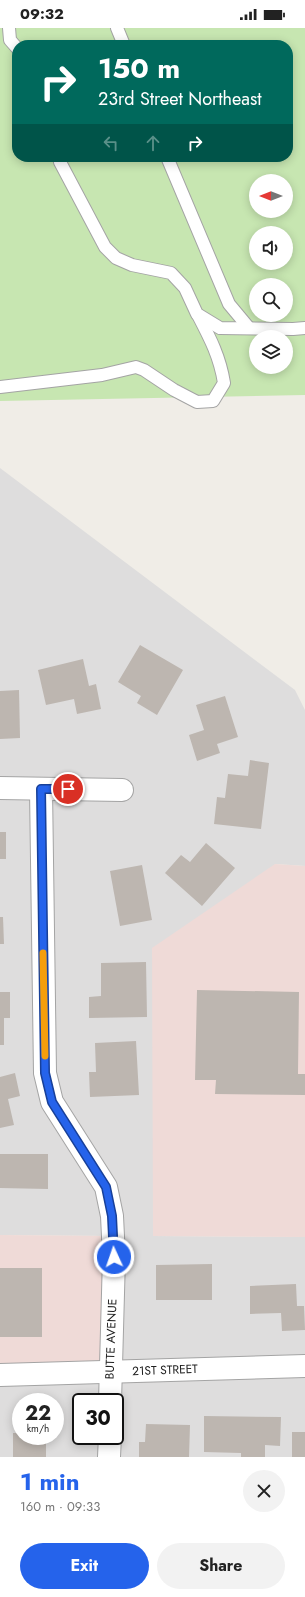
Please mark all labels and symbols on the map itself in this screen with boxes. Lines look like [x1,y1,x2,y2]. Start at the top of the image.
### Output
north arrow [249,174,293,218]
pin [51,772,85,806]
position arrow [93,1236,135,1278]
street label: BUTTE AVENUE [101,1298,121,1380]
street label: 21ST STREET [132,1360,199,1380]
speed limit sign: 30 [72,1393,124,1445]

